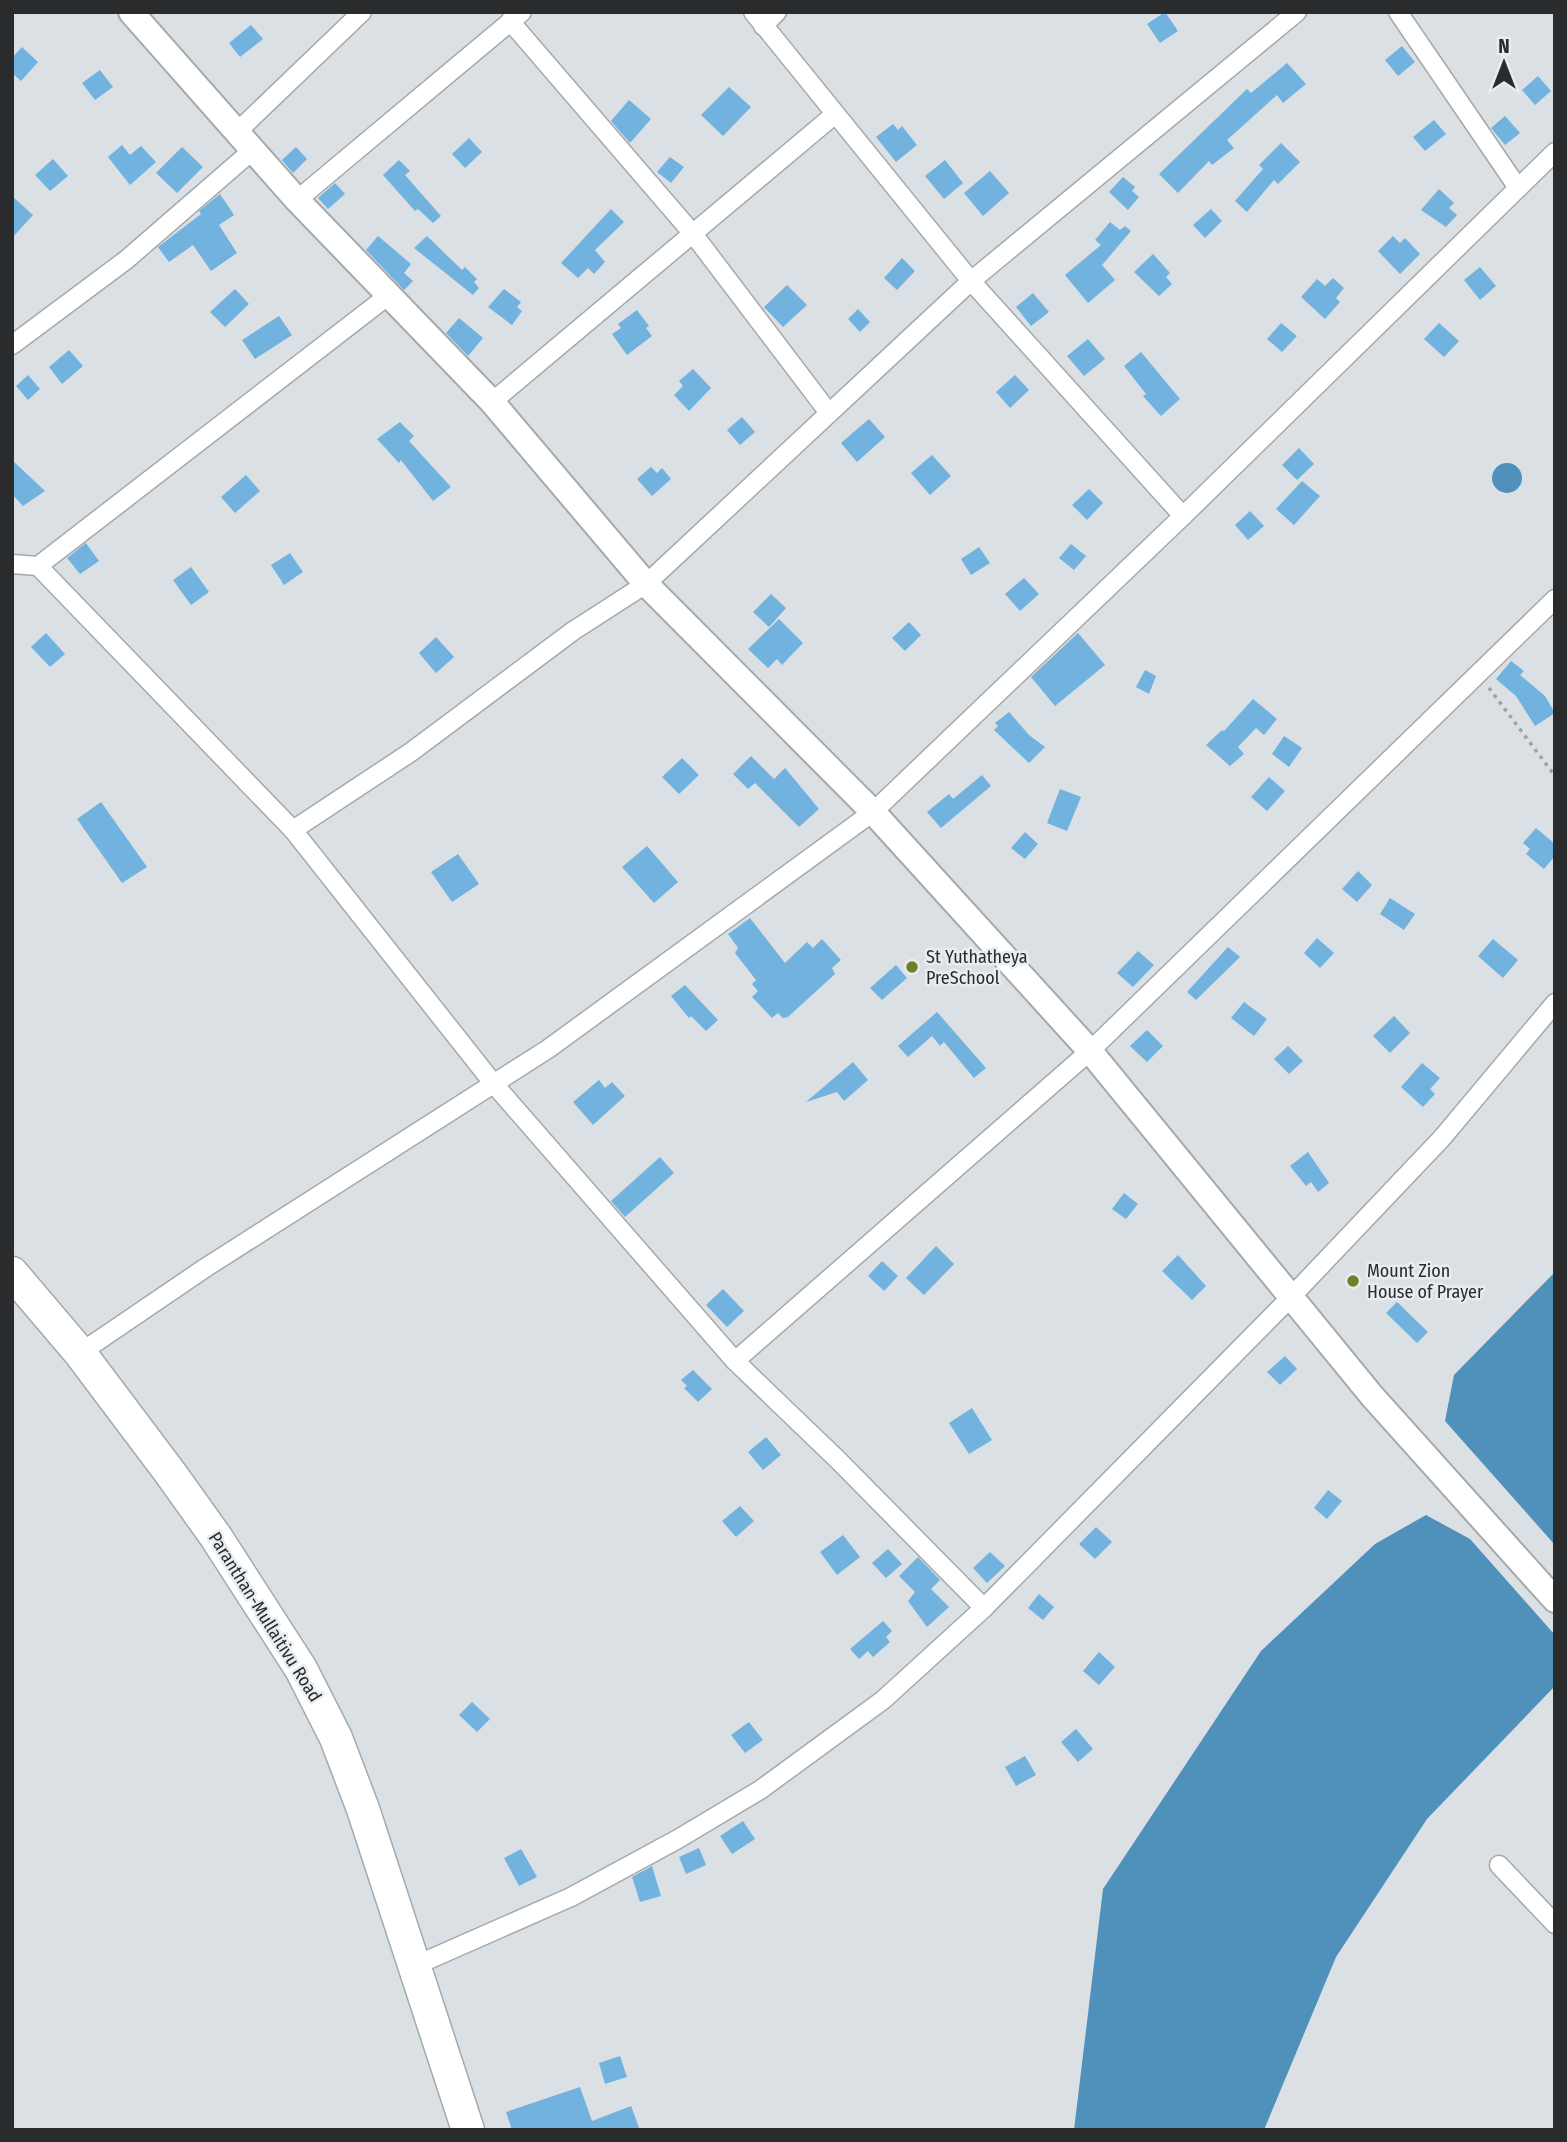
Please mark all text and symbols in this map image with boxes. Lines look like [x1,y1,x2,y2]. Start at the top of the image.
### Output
north arrow [1469,28,1539,98]
text: N [1498,35,1510,58]
place label: St Yuthatheya PreSchool [926,946,1028,989]
marker: St Yuthatheya PreSchool [904,959,920,975]
place label: Mount Zion House of Prayer [1367,1260,1484,1303]
marker: Mount Zion House of Prayer [1345,1273,1361,1289]
street label: Paranthan-Mullaitivu Road [204,1528,326,1706]

